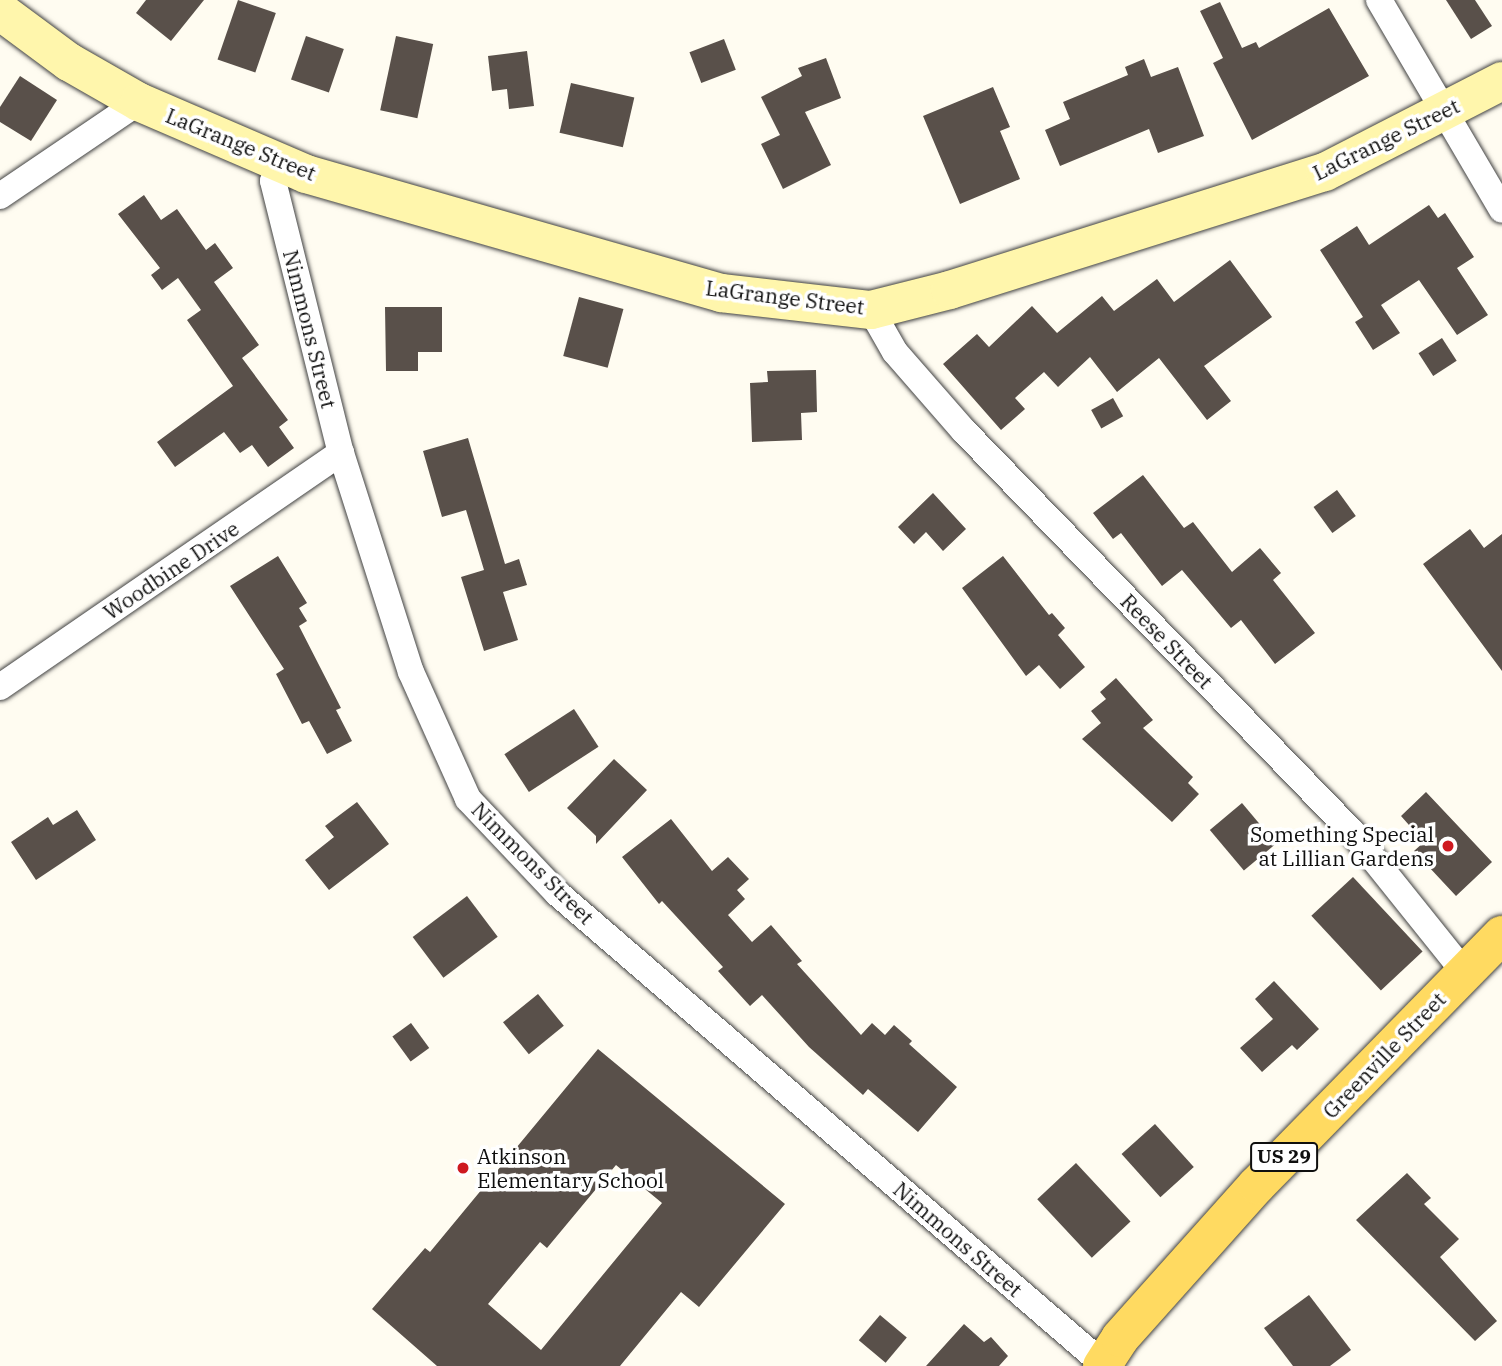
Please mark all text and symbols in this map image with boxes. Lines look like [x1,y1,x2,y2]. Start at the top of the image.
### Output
street label: LaGrange Street [1309,93,1463,185]
street label: LaGrange Street [162,102,320,186]
street label: Nimmons Street [278,247,342,411]
street label: LaGrange Street [704,275,866,319]
street label: Woodbine Drive [98,515,244,625]
street label: Reese Street [1116,588,1218,694]
street label: Nimmons Street [467,797,599,929]
place label: Something Special at Lillian Gardens [1250,821,1434,871]
marker: Something Special at Lillian Gardens [1440,838,1456,854]
street label: Greenville Street [1317,987,1451,1123]
road number: US 29 [1249,1142,1319,1172]
place label: Atkinson Elementary School [477,1143,664,1193]
marker: Atkinson Elementary School [455,1160,471,1176]
street label: Nimmons Street [888,1176,1028,1302]

